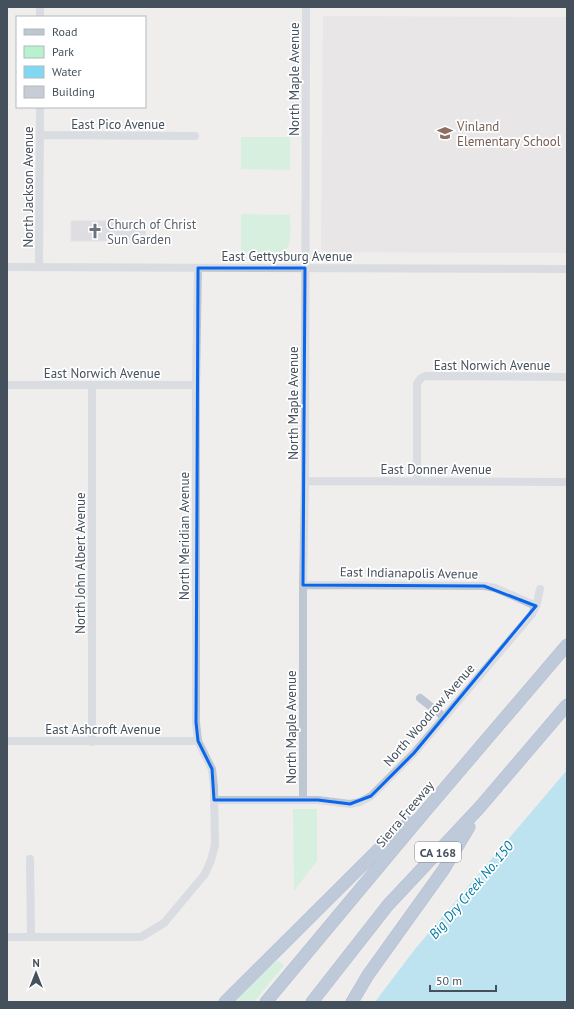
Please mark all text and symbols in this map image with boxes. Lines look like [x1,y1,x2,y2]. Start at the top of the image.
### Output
legend [16,16,146,108]
street label: North Maple Avenue [286,22,303,136]
text: Road [52,24,77,39]
text: Park [52,44,74,59]
text: Water [52,64,82,79]
text: Building [52,84,95,99]
street label: East Pico Avenue [71,116,165,133]
place label: Vinland Elementary School [456,118,561,150]
school or university icon: Vinland Elementary School [436,124,454,142]
street label: North Jackson Avenue [20,126,37,248]
place label: Church of Christ Sun Garden [107,216,197,248]
church icon: Church of Christ Sun Garden [86,222,104,240]
street label: East Gettysburg Avenue [222,248,352,265]
street label: North Maple Avenue [285,346,302,460]
street label: East Norwich Avenue [434,357,550,374]
street label: East Norwich Avenue [44,365,160,382]
street label: East Donner Avenue [380,461,492,478]
street label: North Meridian Avenue [176,472,193,600]
street label: North John Albert Avenue [72,492,89,634]
street label: East Indianapolis Avenue [340,563,478,583]
street label: North Woodrow Avenue [380,660,478,770]
street label: North Maple Avenue [283,670,300,784]
street label: East Ashcroft Avenue [45,721,161,738]
street label: Sierra Freeway [372,777,438,851]
water label: Big Dry Creek No. 150 [425,837,518,943]
road number: CA 168 [415,842,461,862]
north arrow [16,953,56,993]
text: N [32,956,40,970]
scale bar [430,967,496,993]
text: 50 m [436,973,462,988]

